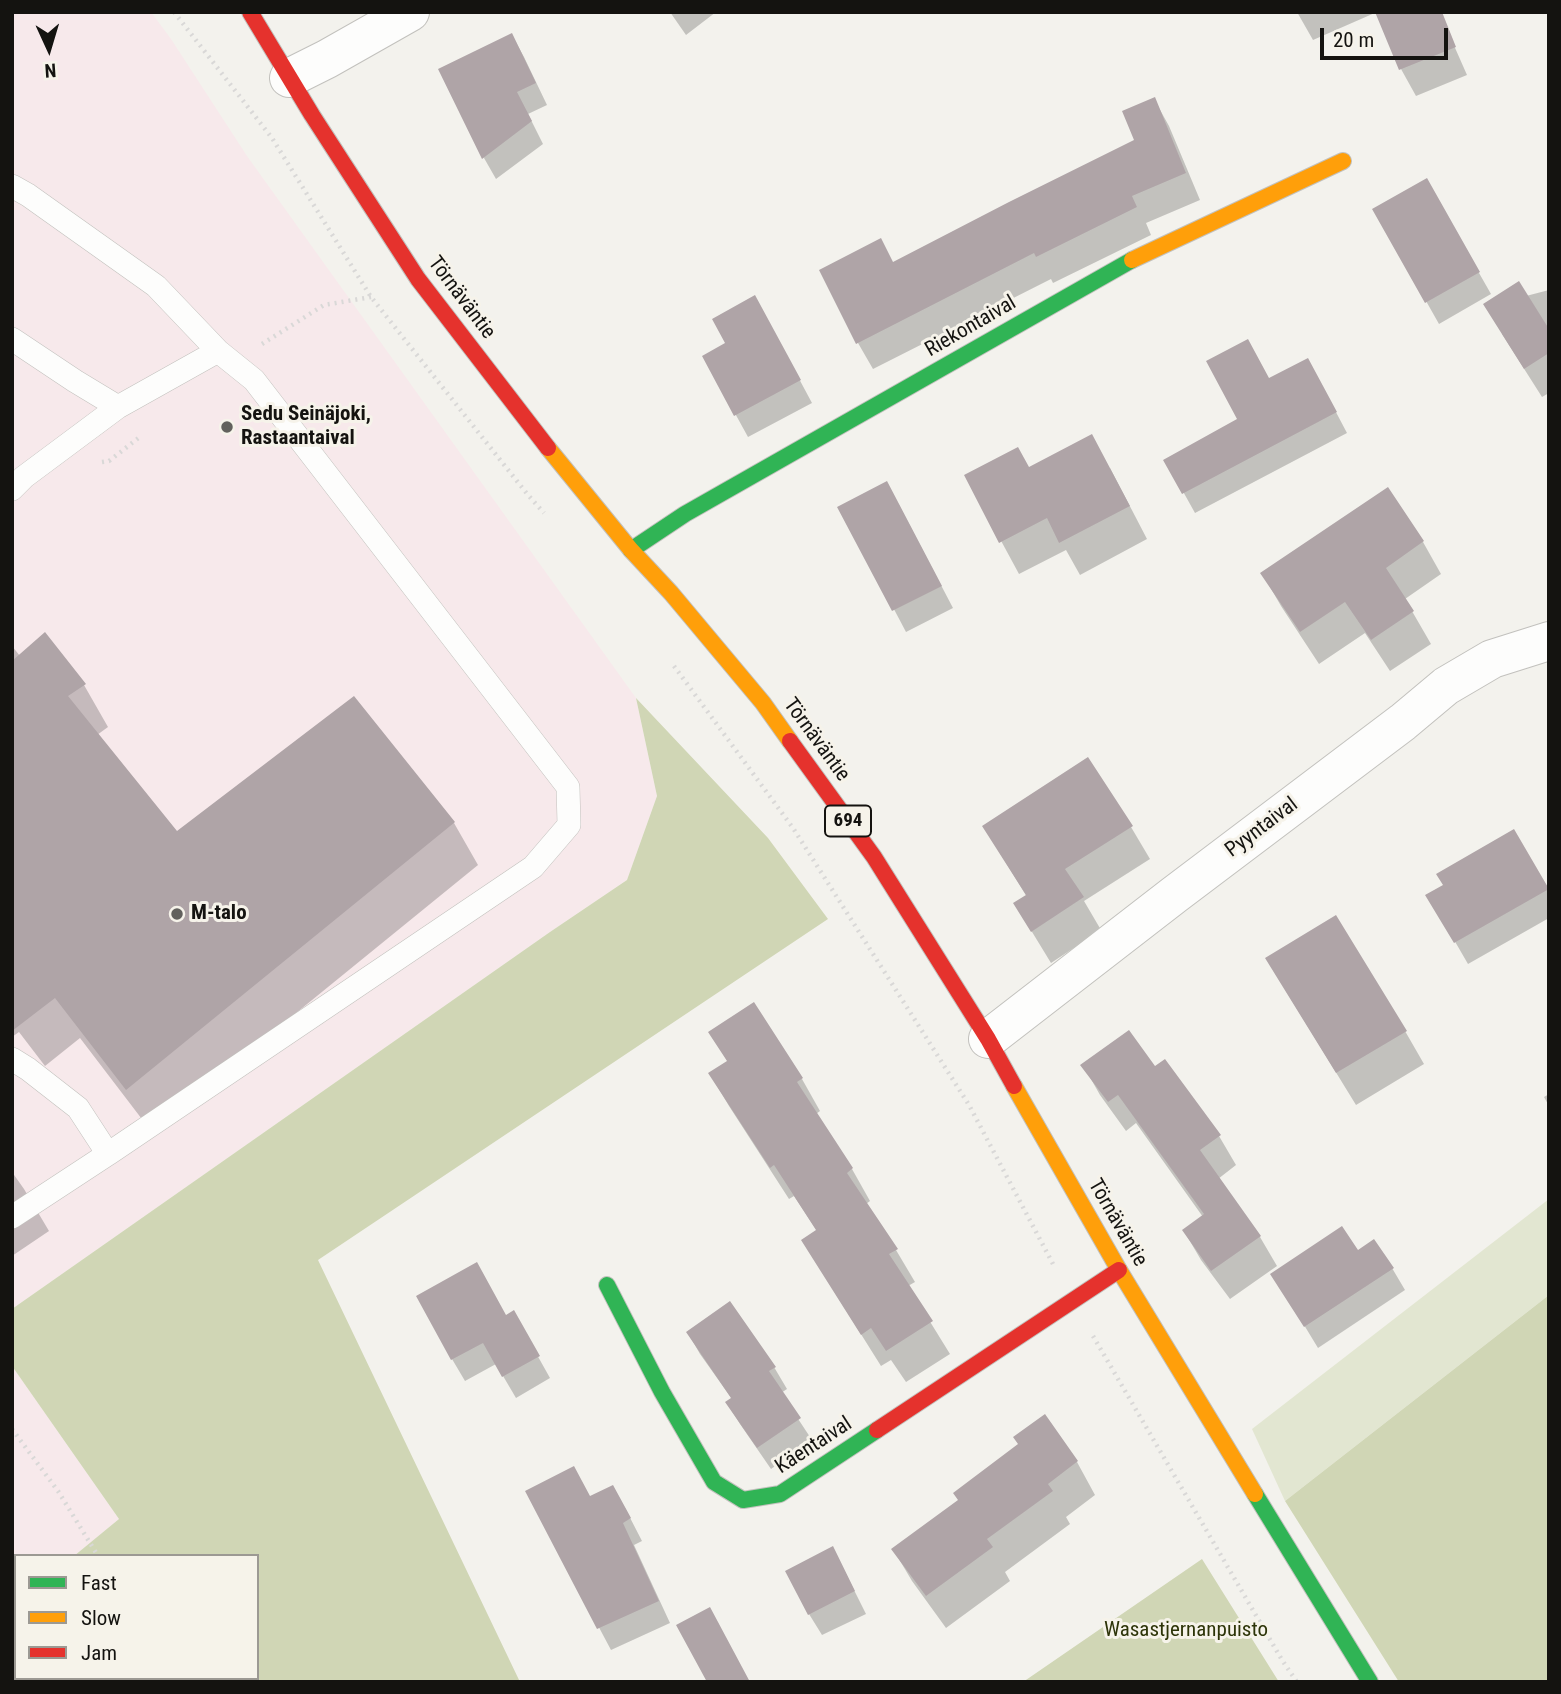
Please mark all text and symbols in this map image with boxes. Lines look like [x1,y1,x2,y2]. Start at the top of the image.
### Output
north arrow [14,14,84,84]
scale bar [1323,14,1451,58]
text: 20 m [1333,28,1374,52]
text: N [44,59,57,82]
street label: Törnäväntie [422,252,500,344]
street label: Riekontaival [921,291,1021,363]
place label: Sedu Seinäjoki, Rastaantaival [241,402,371,452]
marker: Sedu Seinäjoki, Rastaantaival [219,419,235,435]
street label: Törnäväntie [777,693,855,787]
street label: Pyyntaival [1221,793,1303,863]
road number: 694 [825,806,871,836]
place label: M-talo [191,901,247,927]
marker: M-talo [169,906,185,922]
street label: Törnäväntie [1082,1175,1152,1271]
street label: Käentaival [771,1412,857,1480]
legend [14,1554,259,1680]
text: Fast [81,1571,117,1595]
text: Slow [81,1606,121,1630]
park label: Wasastjernanpuisto [1104,1618,1268,1644]
text: Jam [81,1641,117,1665]

